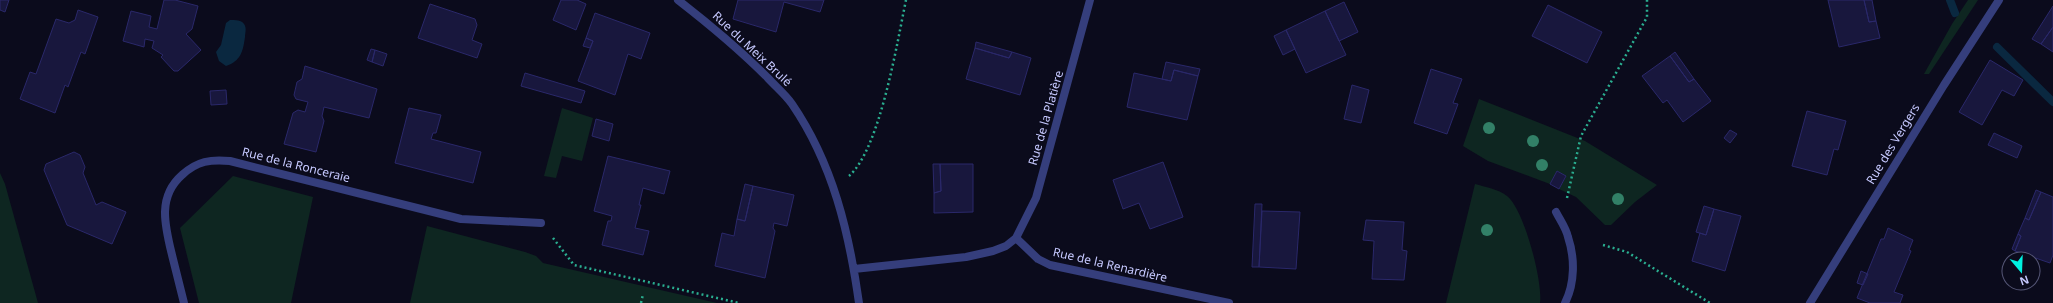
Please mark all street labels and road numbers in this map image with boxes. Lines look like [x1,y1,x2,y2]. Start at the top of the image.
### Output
street label: Rue du Meix Brulé [709,7,796,90]
street label: Rue de la Platière [1024,68,1067,167]
street label: Rue des Vergers [1862,100,1923,187]
street label: Rue de la Ronceraie [240,143,352,186]
street label: Rue de la Renardière [1051,243,1169,286]

